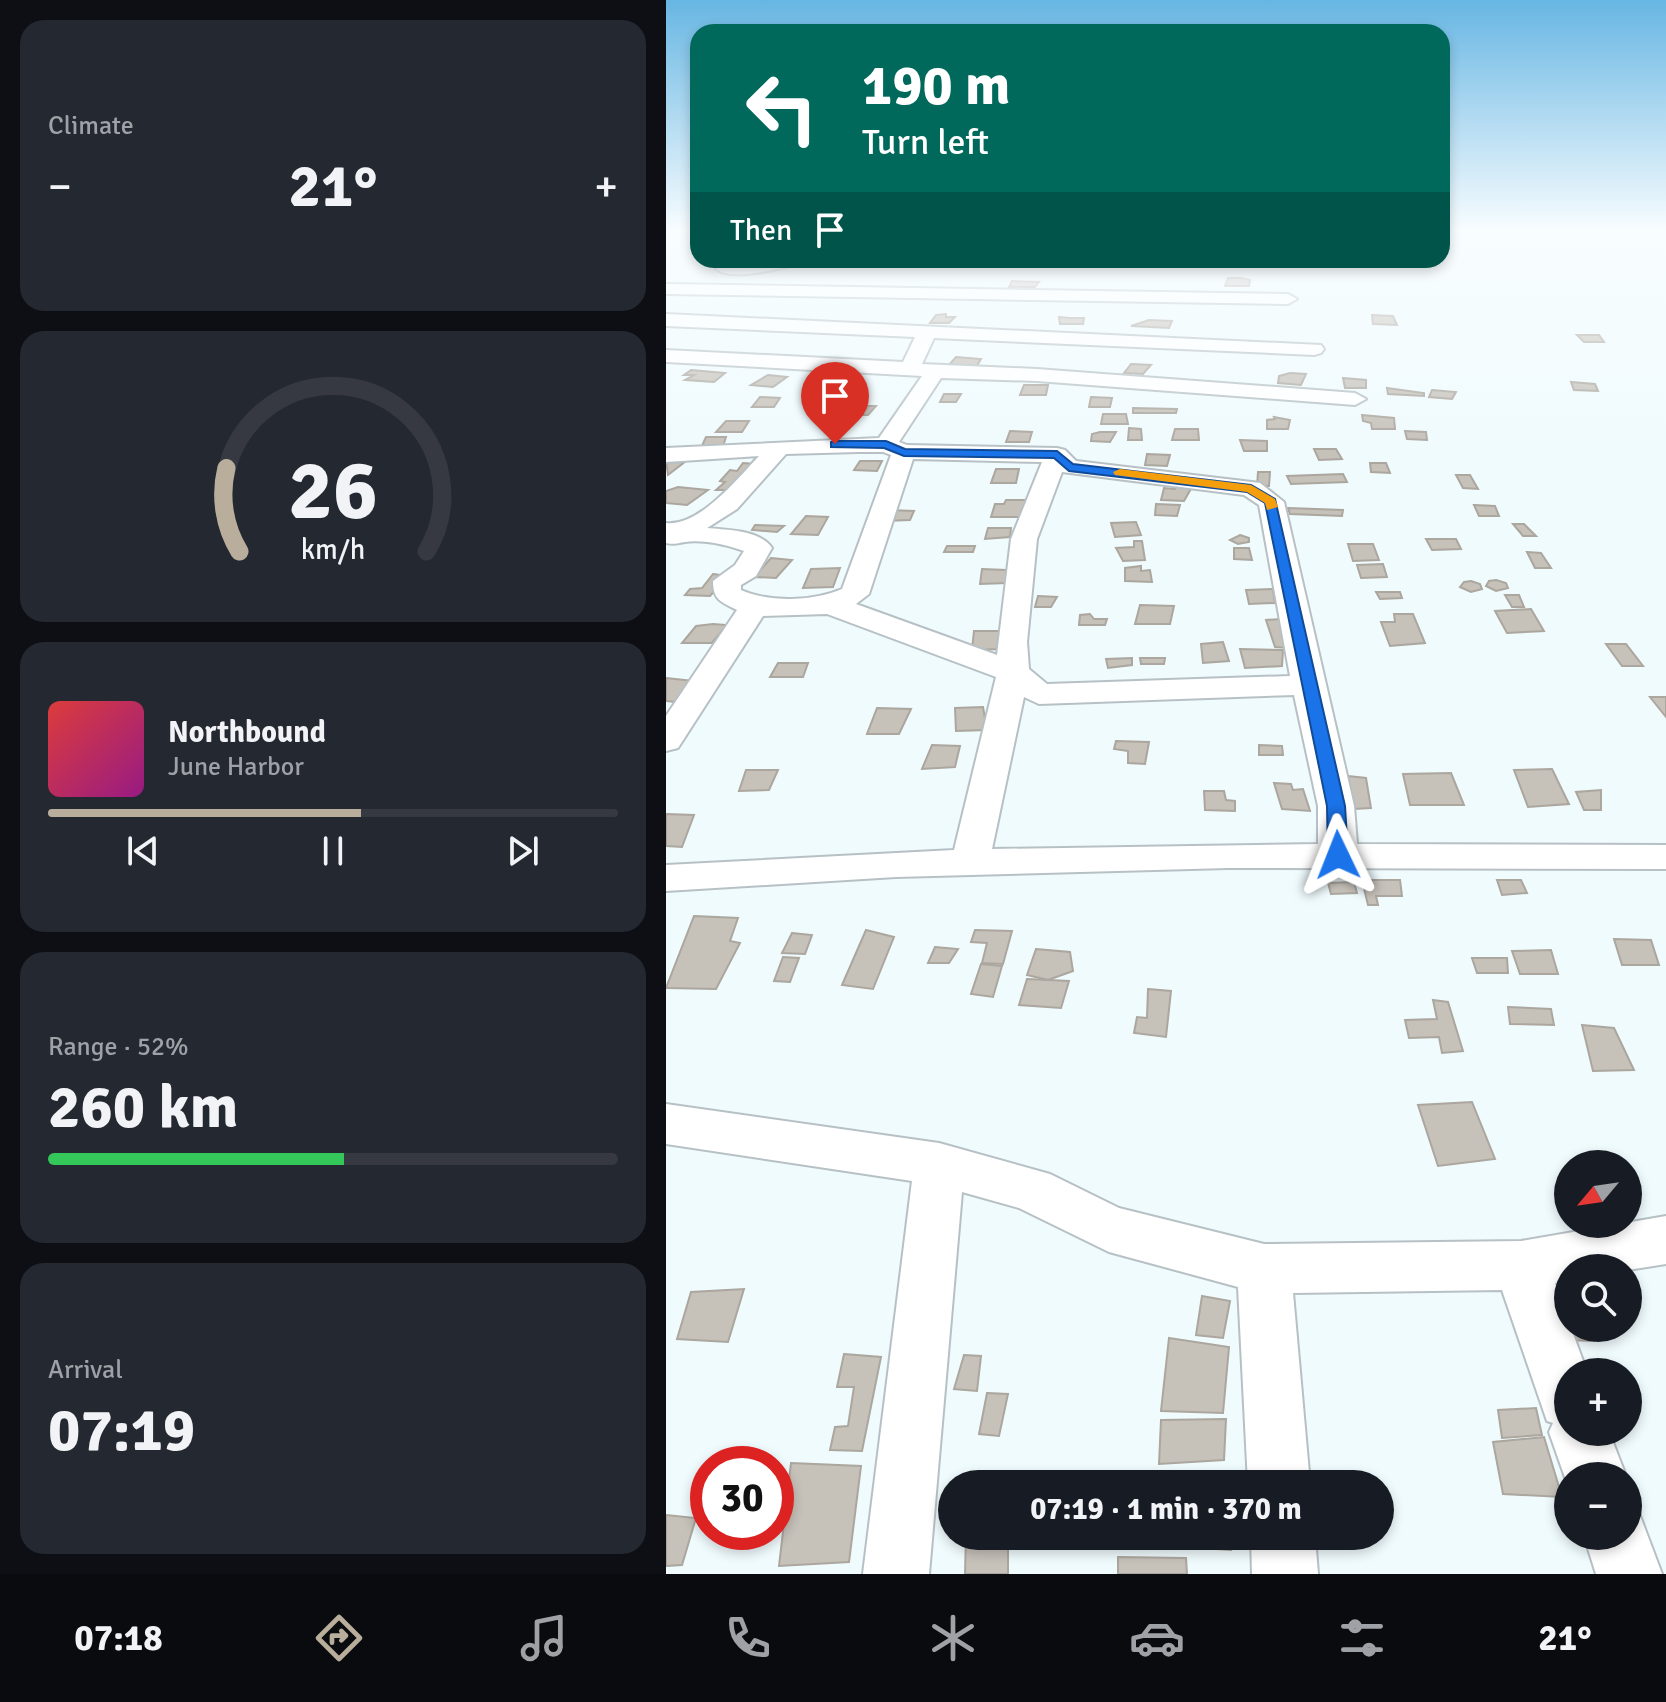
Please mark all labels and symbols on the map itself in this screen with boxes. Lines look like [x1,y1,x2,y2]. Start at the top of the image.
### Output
pin [801,362,869,444]
position arrow [1296,813,1380,897]
north arrow [1554,1150,1642,1238]
speed limit sign: 30 [690,1446,794,1550]

